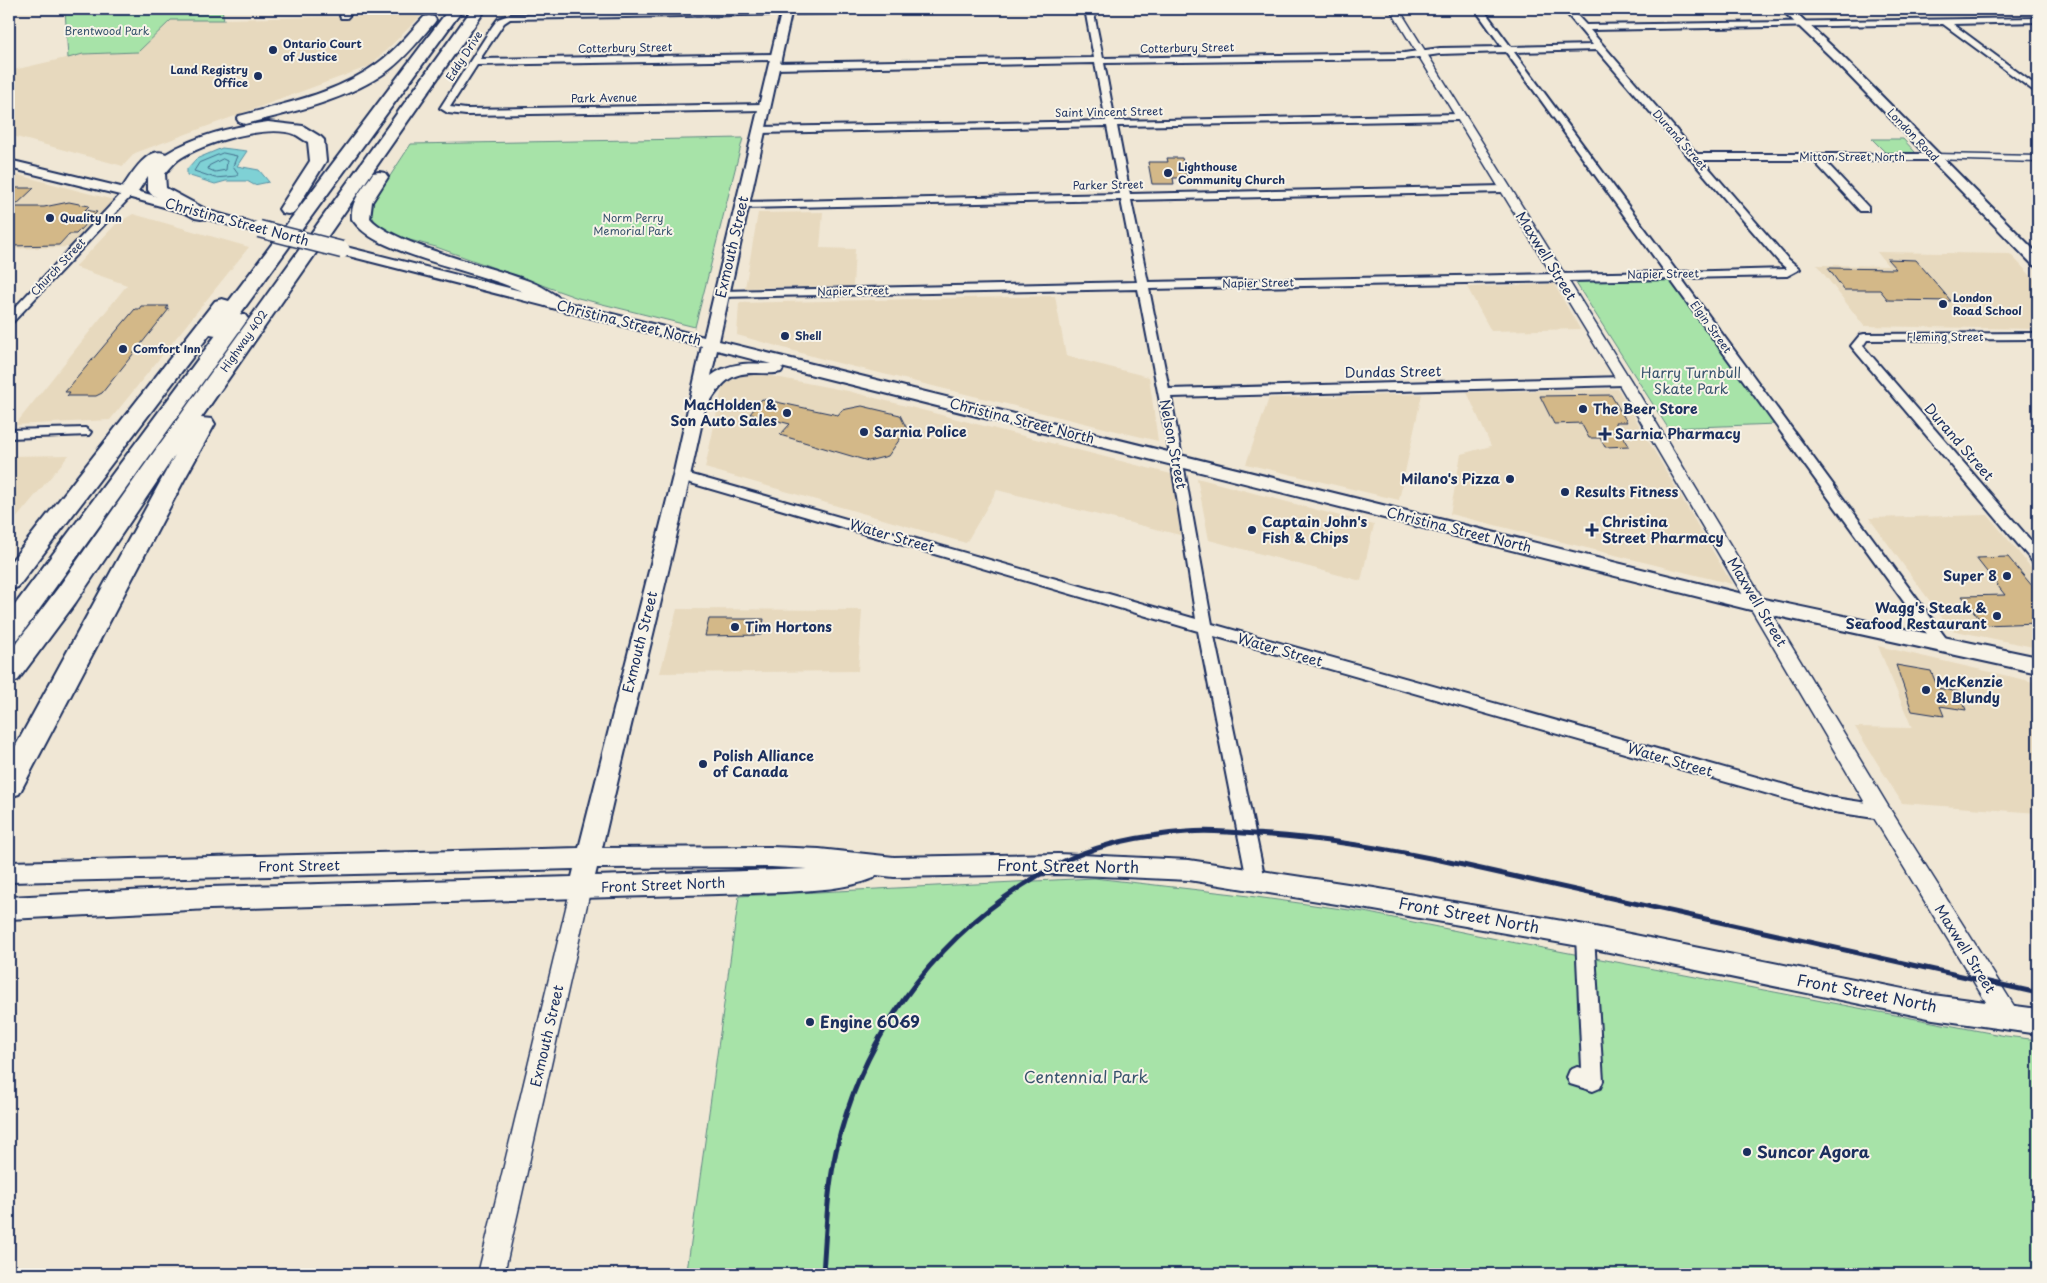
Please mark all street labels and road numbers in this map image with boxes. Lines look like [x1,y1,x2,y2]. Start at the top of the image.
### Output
street label: Eddy Drive [441,27,486,84]
street label: Cotterbury Street [578,38,673,57]
street label: Cotterbury Street [1140,38,1235,57]
street label: Park Avenue [571,88,637,107]
street label: Saint Vincent Street [1055,102,1164,121]
street label: London Road [1884,104,1943,165]
street label: Durand Street [1649,105,1712,174]
street label: Mitton Street North [1799,148,1905,165]
street label: Parker Street [1072,175,1144,194]
street label: Christina Street North [163,192,312,251]
street label: Exmouth Street [710,194,754,300]
street label: Maxwell Street [1511,207,1582,304]
street label: Church Street [26,233,89,300]
street label: Napier Street [1627,264,1700,283]
street label: Napier Street [1222,273,1295,292]
street label: Napier Street [817,281,890,300]
street label: Christina Street North [554,294,704,351]
street label: Elgin Street [1687,297,1737,357]
street label: Highway 402 [216,306,271,375]
street label: Fleming Street [1907,328,1984,345]
street label: Dundas Street [1344,360,1442,383]
street label: Christina Street North [947,392,1097,449]
street label: Nelson Street [1155,397,1193,491]
street label: Durand Street [1920,398,1999,485]
street label: Christina Street North [1384,501,1534,558]
street label: Water Street [847,513,937,558]
street label: Maxwell Street [1722,553,1793,651]
street label: Exmouth Street [617,589,662,695]
street label: Water Street [1235,627,1325,672]
street label: Water Street [1625,737,1715,782]
street label: Front Street North [997,852,1139,878]
street label: Front Street [258,854,340,877]
street label: Front Street North [600,872,726,897]
street label: Front Street North [1397,890,1541,938]
street label: Maxwell Street [1930,900,2001,997]
street label: Front Street North [1795,967,1939,1017]
street label: Exmouth Street [525,983,569,1089]

